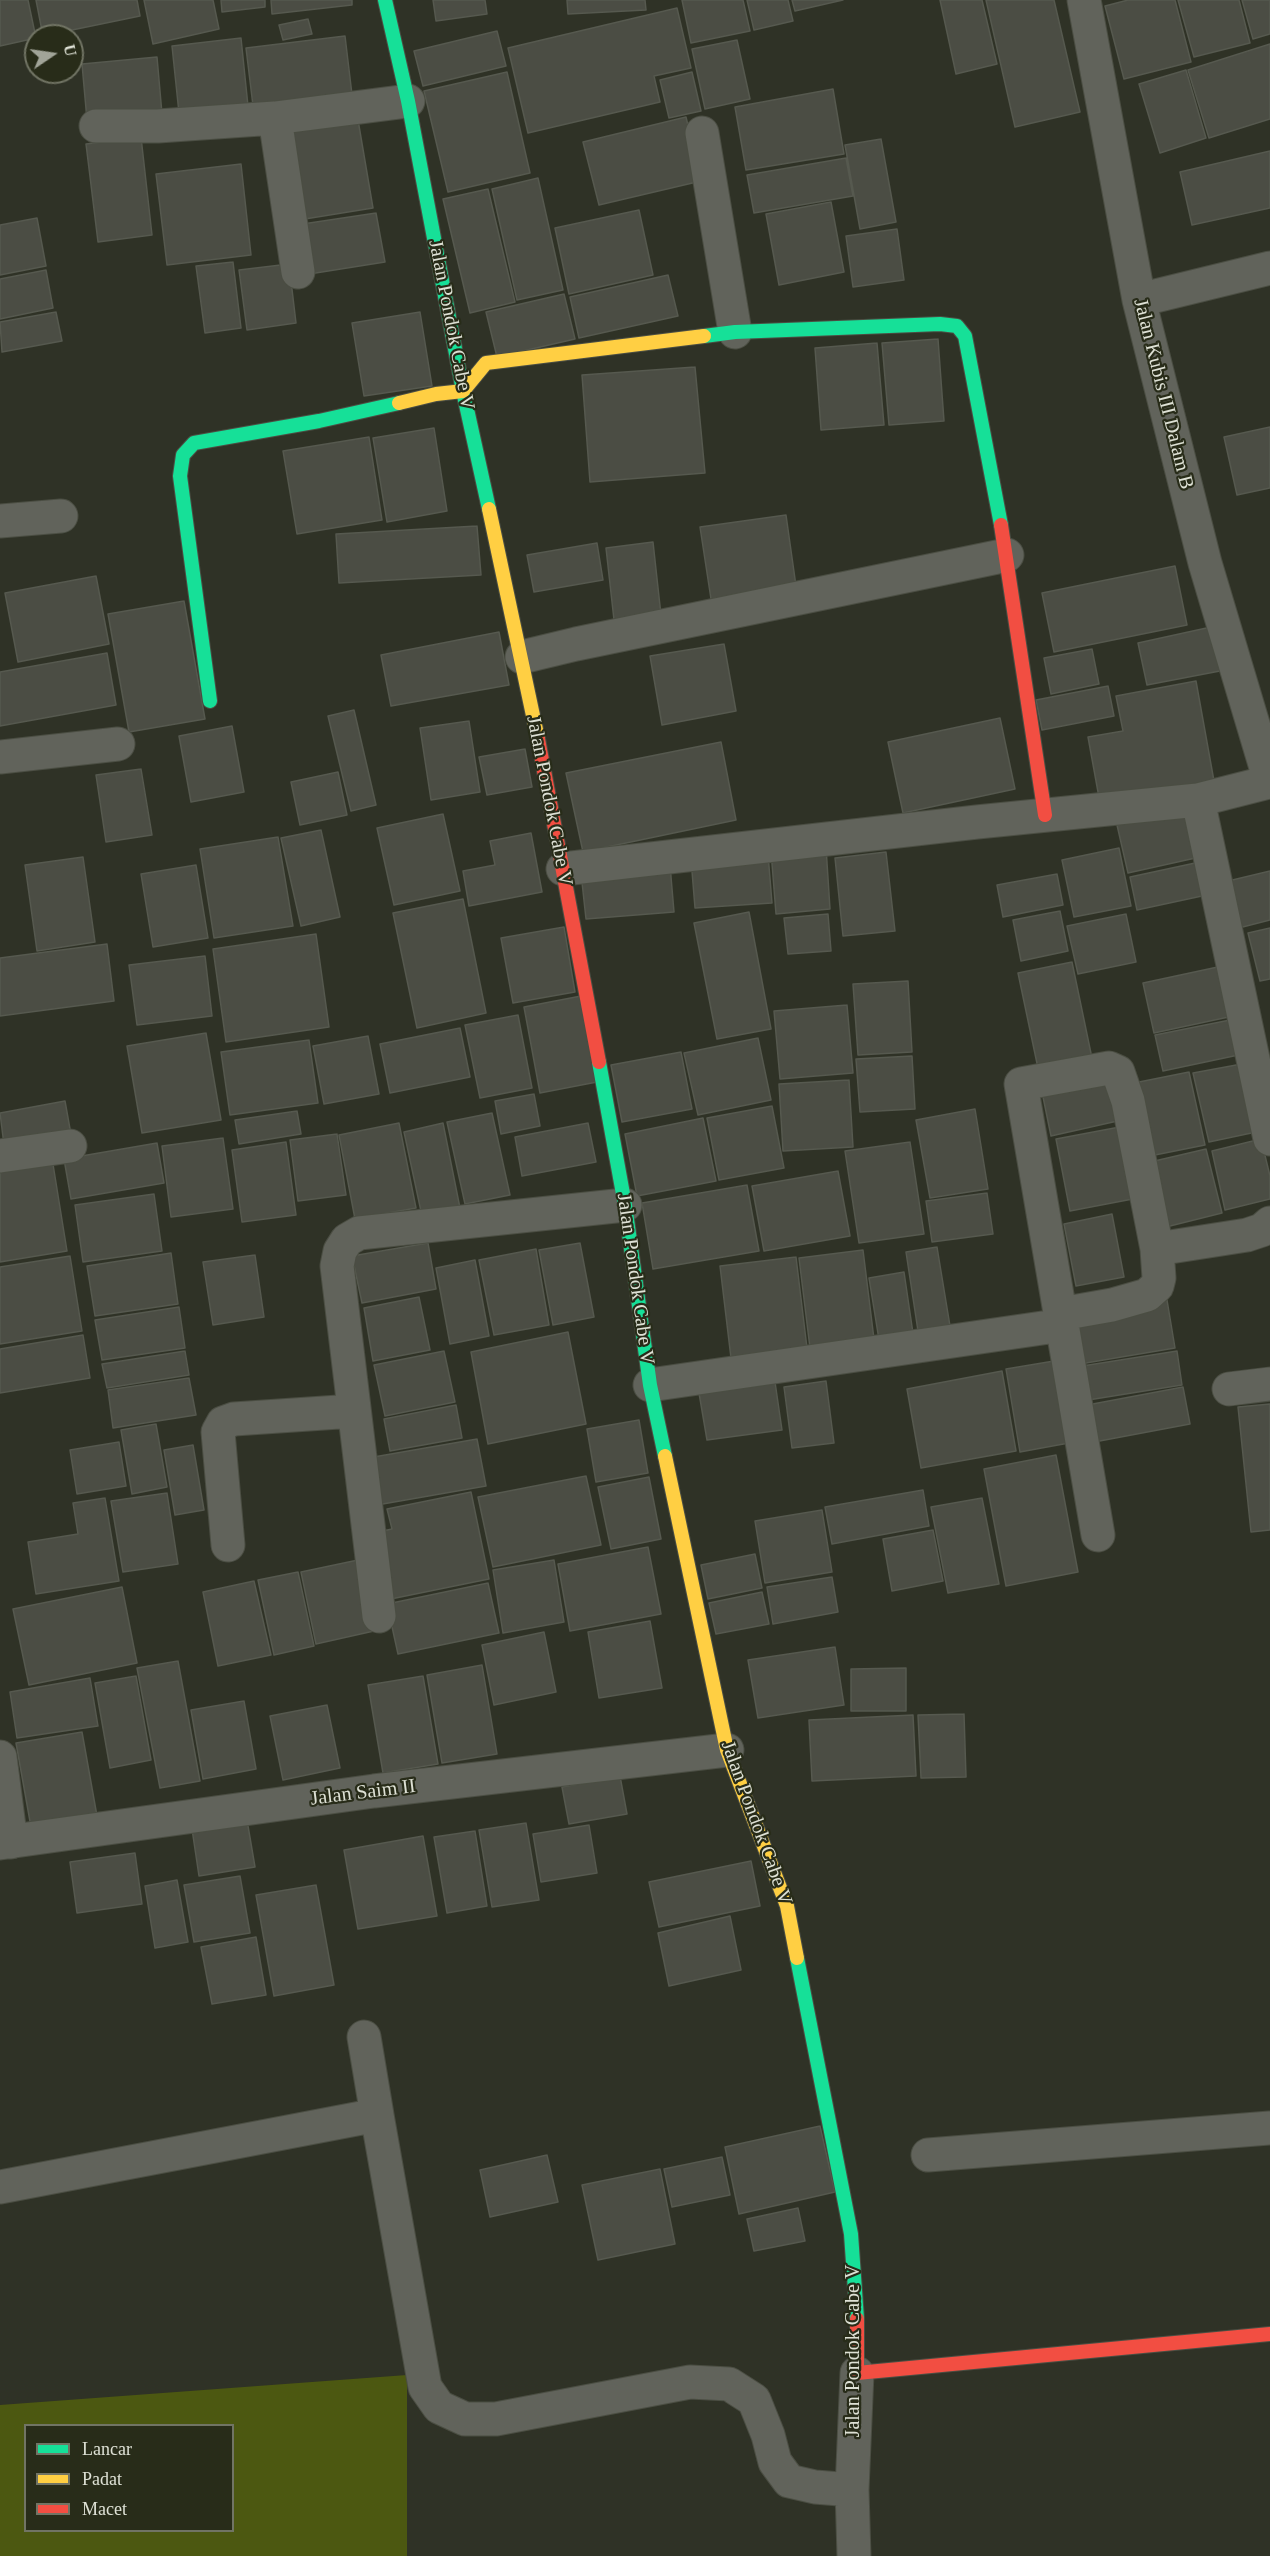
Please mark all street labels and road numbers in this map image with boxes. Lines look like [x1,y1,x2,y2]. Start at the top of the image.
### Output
street label: Jalan Pondok Cabe V [423,238,479,412]
street label: Jalan Kubis III Dalam B [1128,296,1198,492]
street label: Jalan Pondok Cabe V [521,714,577,888]
street label: Jalan Pondok Cabe V [611,1192,659,1366]
street label: Jalan Pondok Cabe V [715,1738,797,1908]
street label: Jalan Saim II [309,1775,417,1811]
street label: Jalan Pondok Cabe V [842,2265,866,2437]

